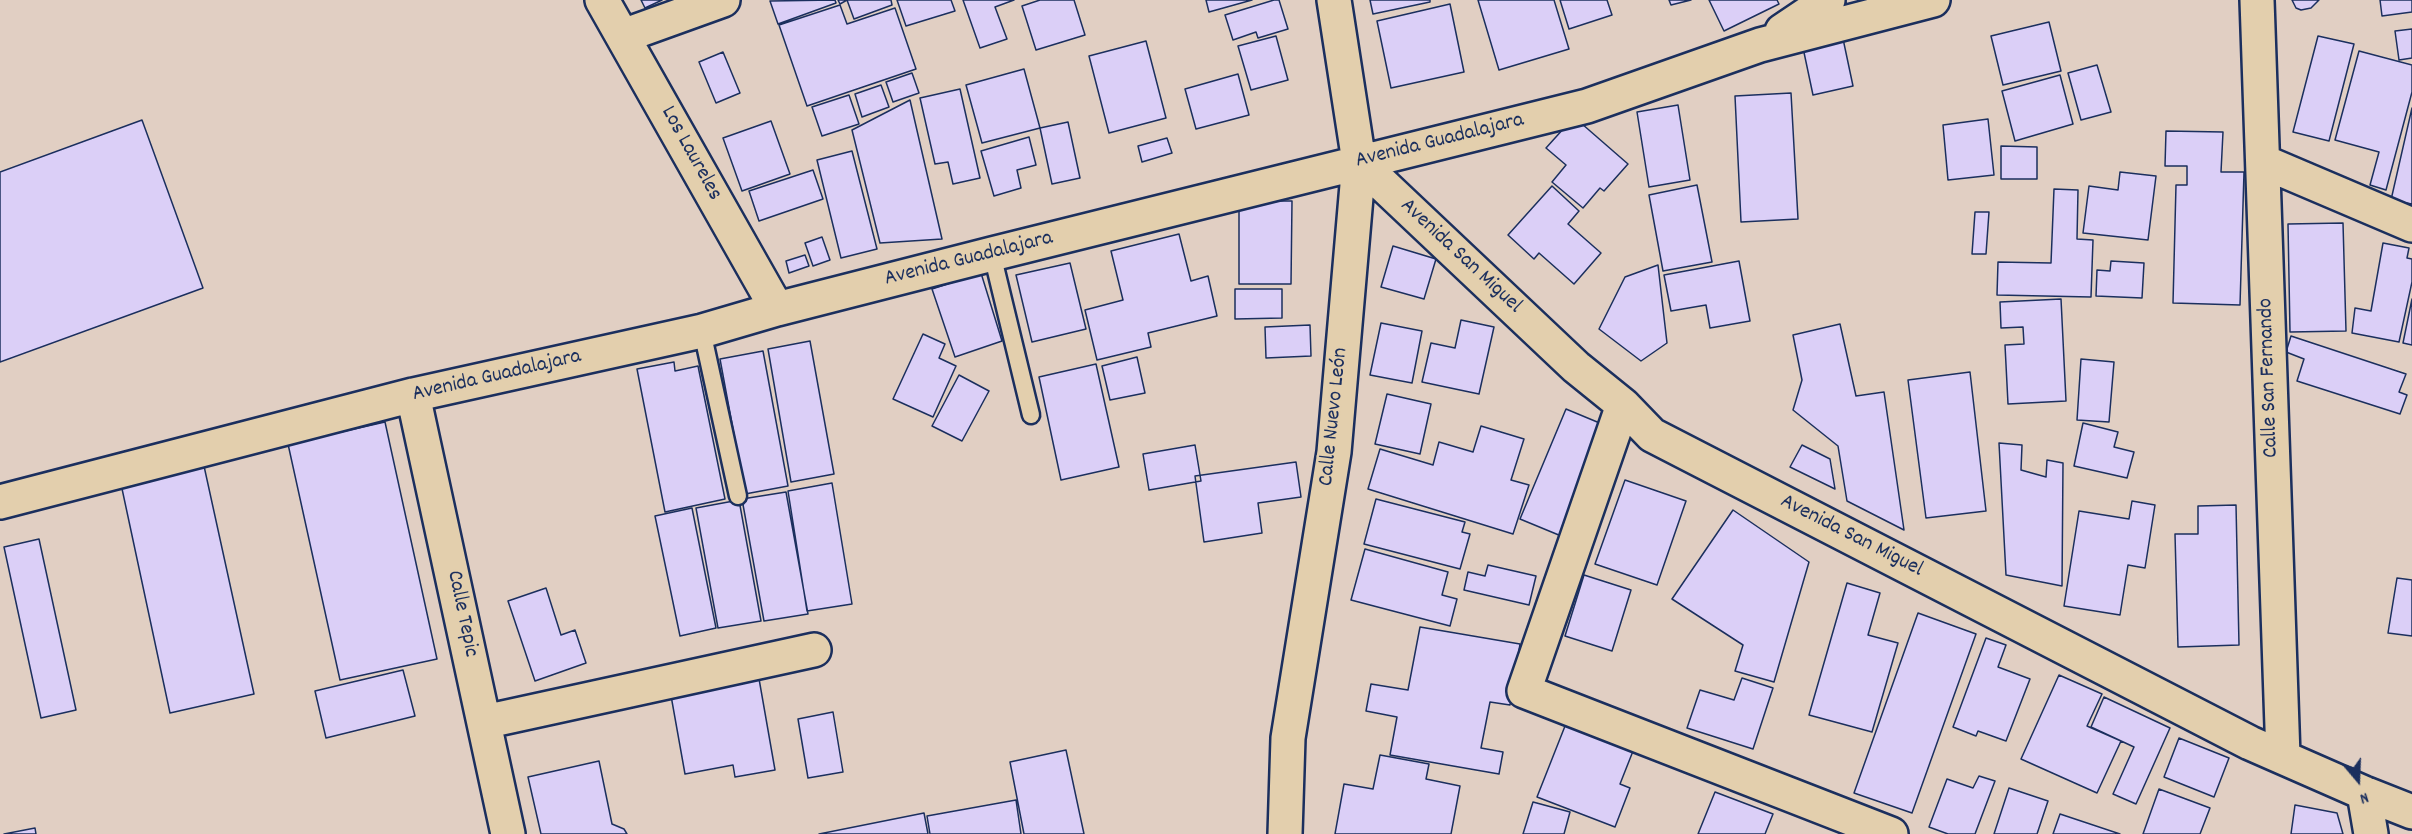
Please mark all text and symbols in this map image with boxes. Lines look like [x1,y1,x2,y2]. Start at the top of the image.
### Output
street label: Los Laureles [653,102,727,206]
street label: Avenida Guadalajara [1353,108,1527,176]
street label: Avenida San Miguel [1394,194,1526,320]
street label: Avenida Guadalajara [882,226,1056,294]
street label: Calle San Fernando [2254,298,2286,458]
street label: Avenida Guadalajara [410,345,584,409]
street label: Calle Nuevo León [1315,346,1355,488]
street label: Avenida San Miguel [1775,490,1927,584]
street label: Calle Tepic [439,568,483,660]
north arrow [2328,750,2388,810]
text: N [2357,785,2372,810]

